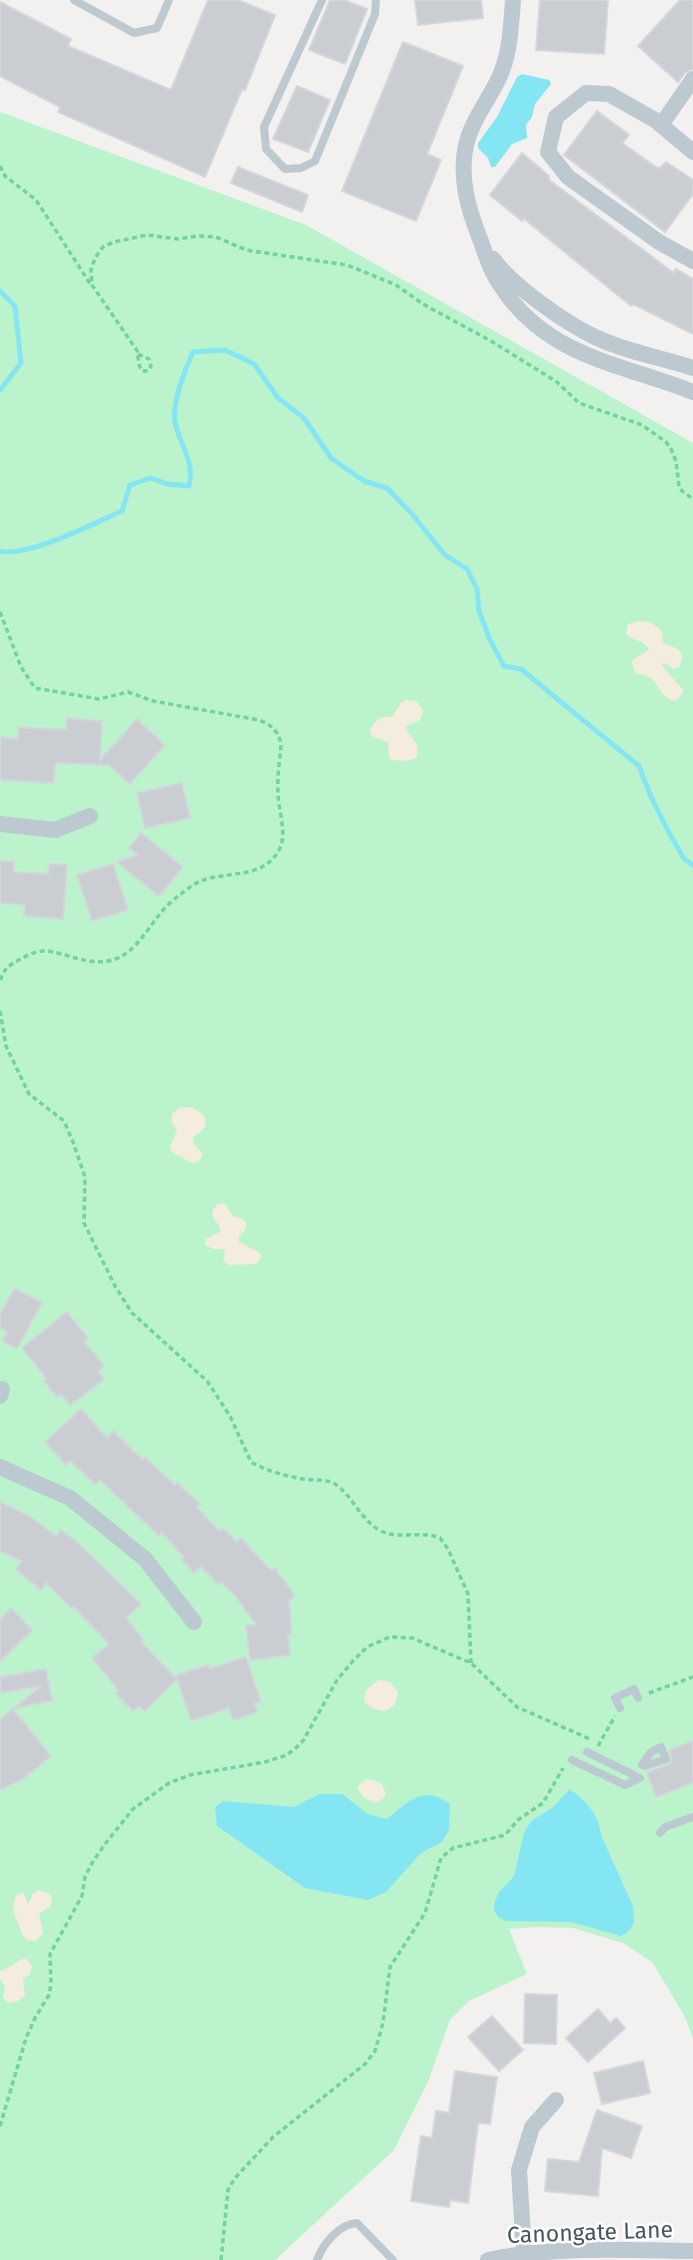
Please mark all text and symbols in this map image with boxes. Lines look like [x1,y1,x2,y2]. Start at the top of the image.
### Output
street label: Canongate Lane [507,2215,673,2249]

